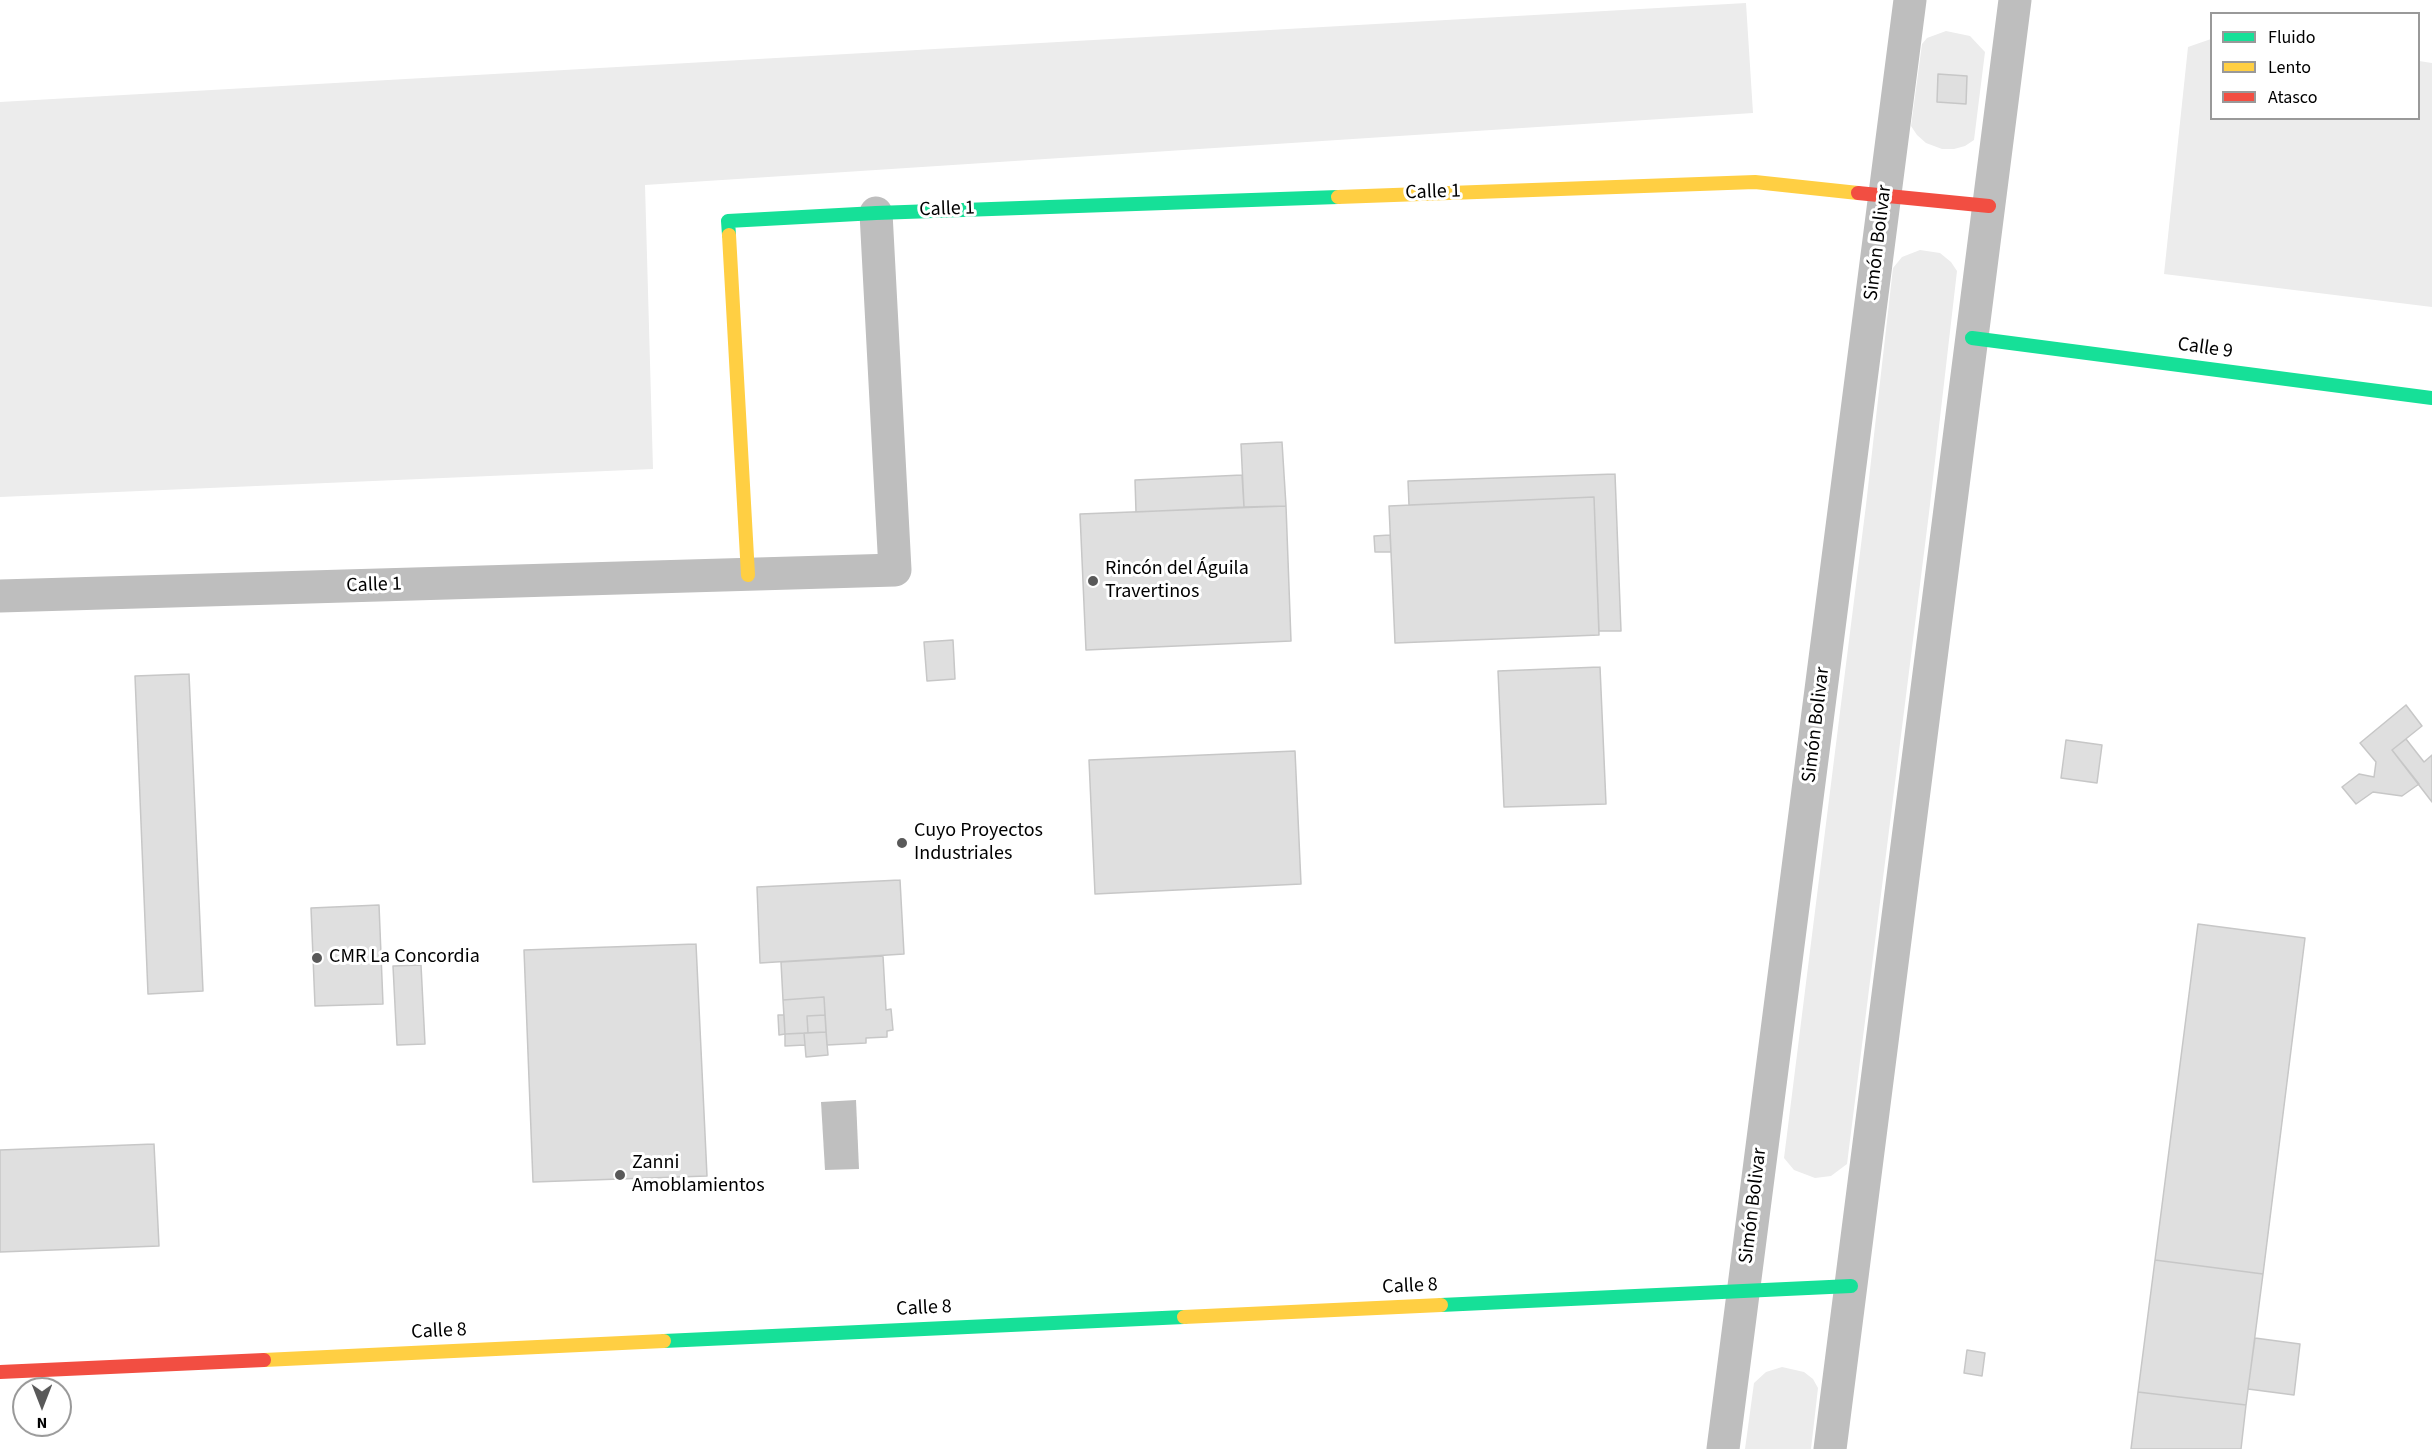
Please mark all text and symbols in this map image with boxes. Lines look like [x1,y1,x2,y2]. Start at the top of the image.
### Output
legend [2210,12,2420,120]
text: Fluido [2268,25,2315,50]
text: Lento [2268,55,2311,80]
text: Atasco [2268,85,2317,110]
street label: Calle 1 [1405,180,1461,206]
street label: Simón Bolivar [1860,184,1898,302]
street label: Calle 1 [919,197,975,223]
street label: Calle 9 [2176,333,2234,365]
place label: Rincón del Águila Travertinos [1105,558,1249,605]
street label: Calle 1 [346,573,402,599]
marker: Rincón del Águila Travertinos [1086,574,1100,588]
street label: Simón Bolivar [1798,666,1836,784]
place label: Cuyo Proyectos Industriales [914,820,1043,867]
marker: Cuyo Proyectos Industriales [895,836,909,850]
place label: CMR La Concordia [329,946,480,970]
marker: CMR La Concordia [310,951,324,965]
street label: Simón Bolivar [1735,1147,1773,1265]
place label: Zanni Amoblamientos [632,1152,765,1199]
marker: Zanni Amoblamientos [613,1168,627,1182]
street label: Calle 8 [1382,1274,1438,1300]
street label: Calle 8 [896,1296,952,1322]
street label: Calle 8 [411,1319,467,1345]
north arrow [12,1377,72,1437]
text: N [37,1412,47,1434]

